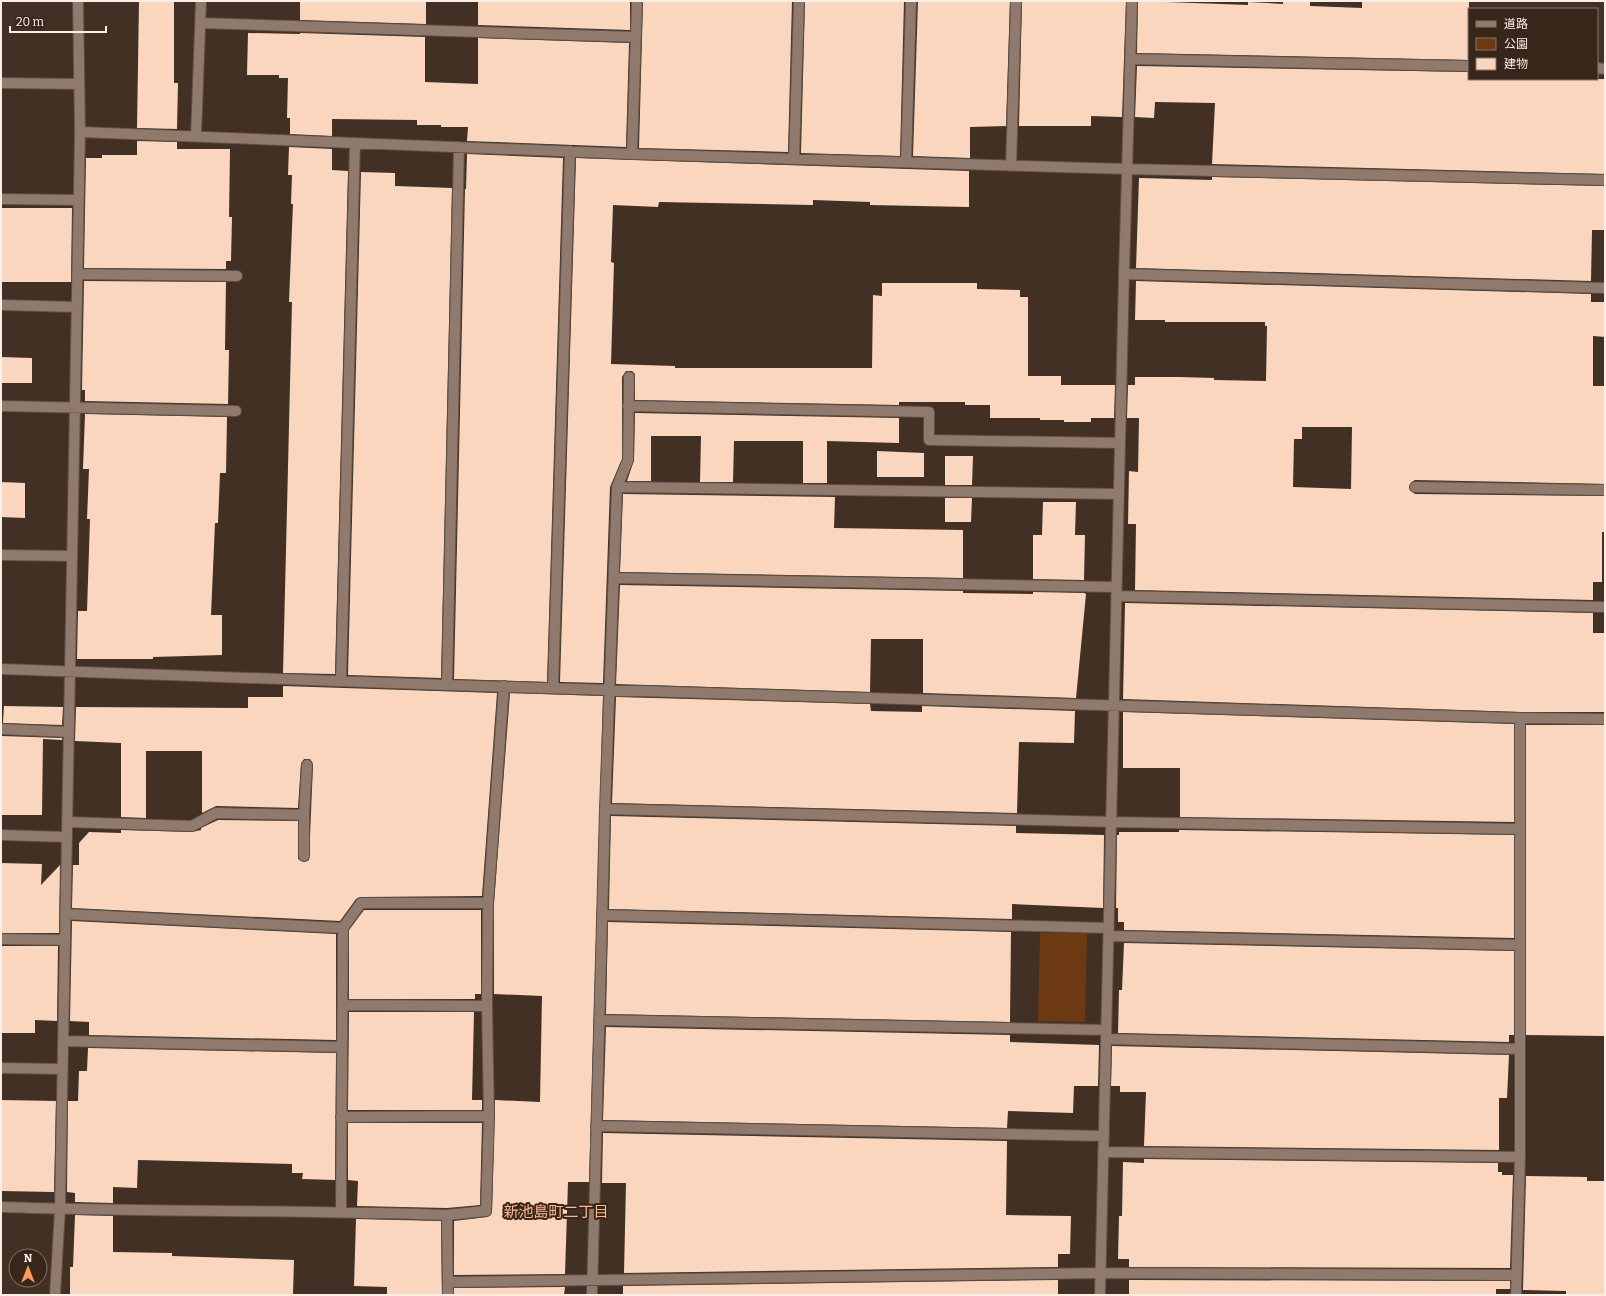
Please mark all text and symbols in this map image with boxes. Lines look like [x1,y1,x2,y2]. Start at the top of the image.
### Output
scale bar [10,8,106,34]
legend [1468,8,1598,80]
text: 20 m [16,15,45,29]
text: 道路 [1504,17,1528,31]
text: 公園 [1504,37,1528,51]
text: 建物 [1504,57,1528,71]
district label: 新池島町二丁目 [503,1203,609,1221]
north arrow [8,1248,48,1288]
text: N [24,1252,33,1265]

